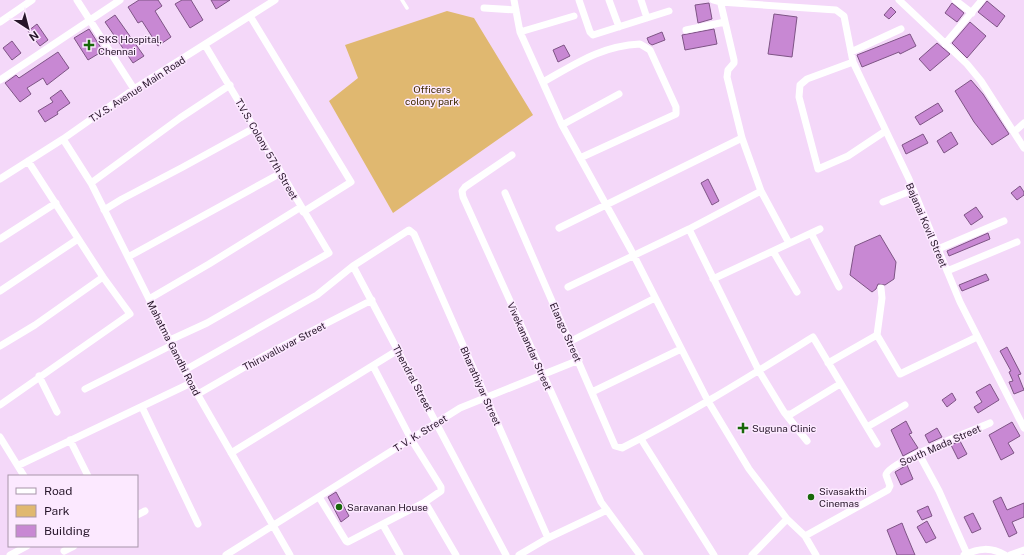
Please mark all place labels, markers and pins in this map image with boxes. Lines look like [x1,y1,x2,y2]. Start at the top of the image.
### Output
place label: SKS Hospital, Chennai [98,33,162,57]
marker: SKS Hospital, Chennai [83,39,95,51]
marker: Suguna Clinic [737,422,749,434]
place label: Suguna Clinic [752,422,816,434]
place label: Sivasakthi Cinemas [819,485,867,509]
marker: Sivasakthi Cinemas [806,492,816,502]
place label: Saravanan House [347,501,428,513]
marker: Saravanan House [334,502,344,512]

